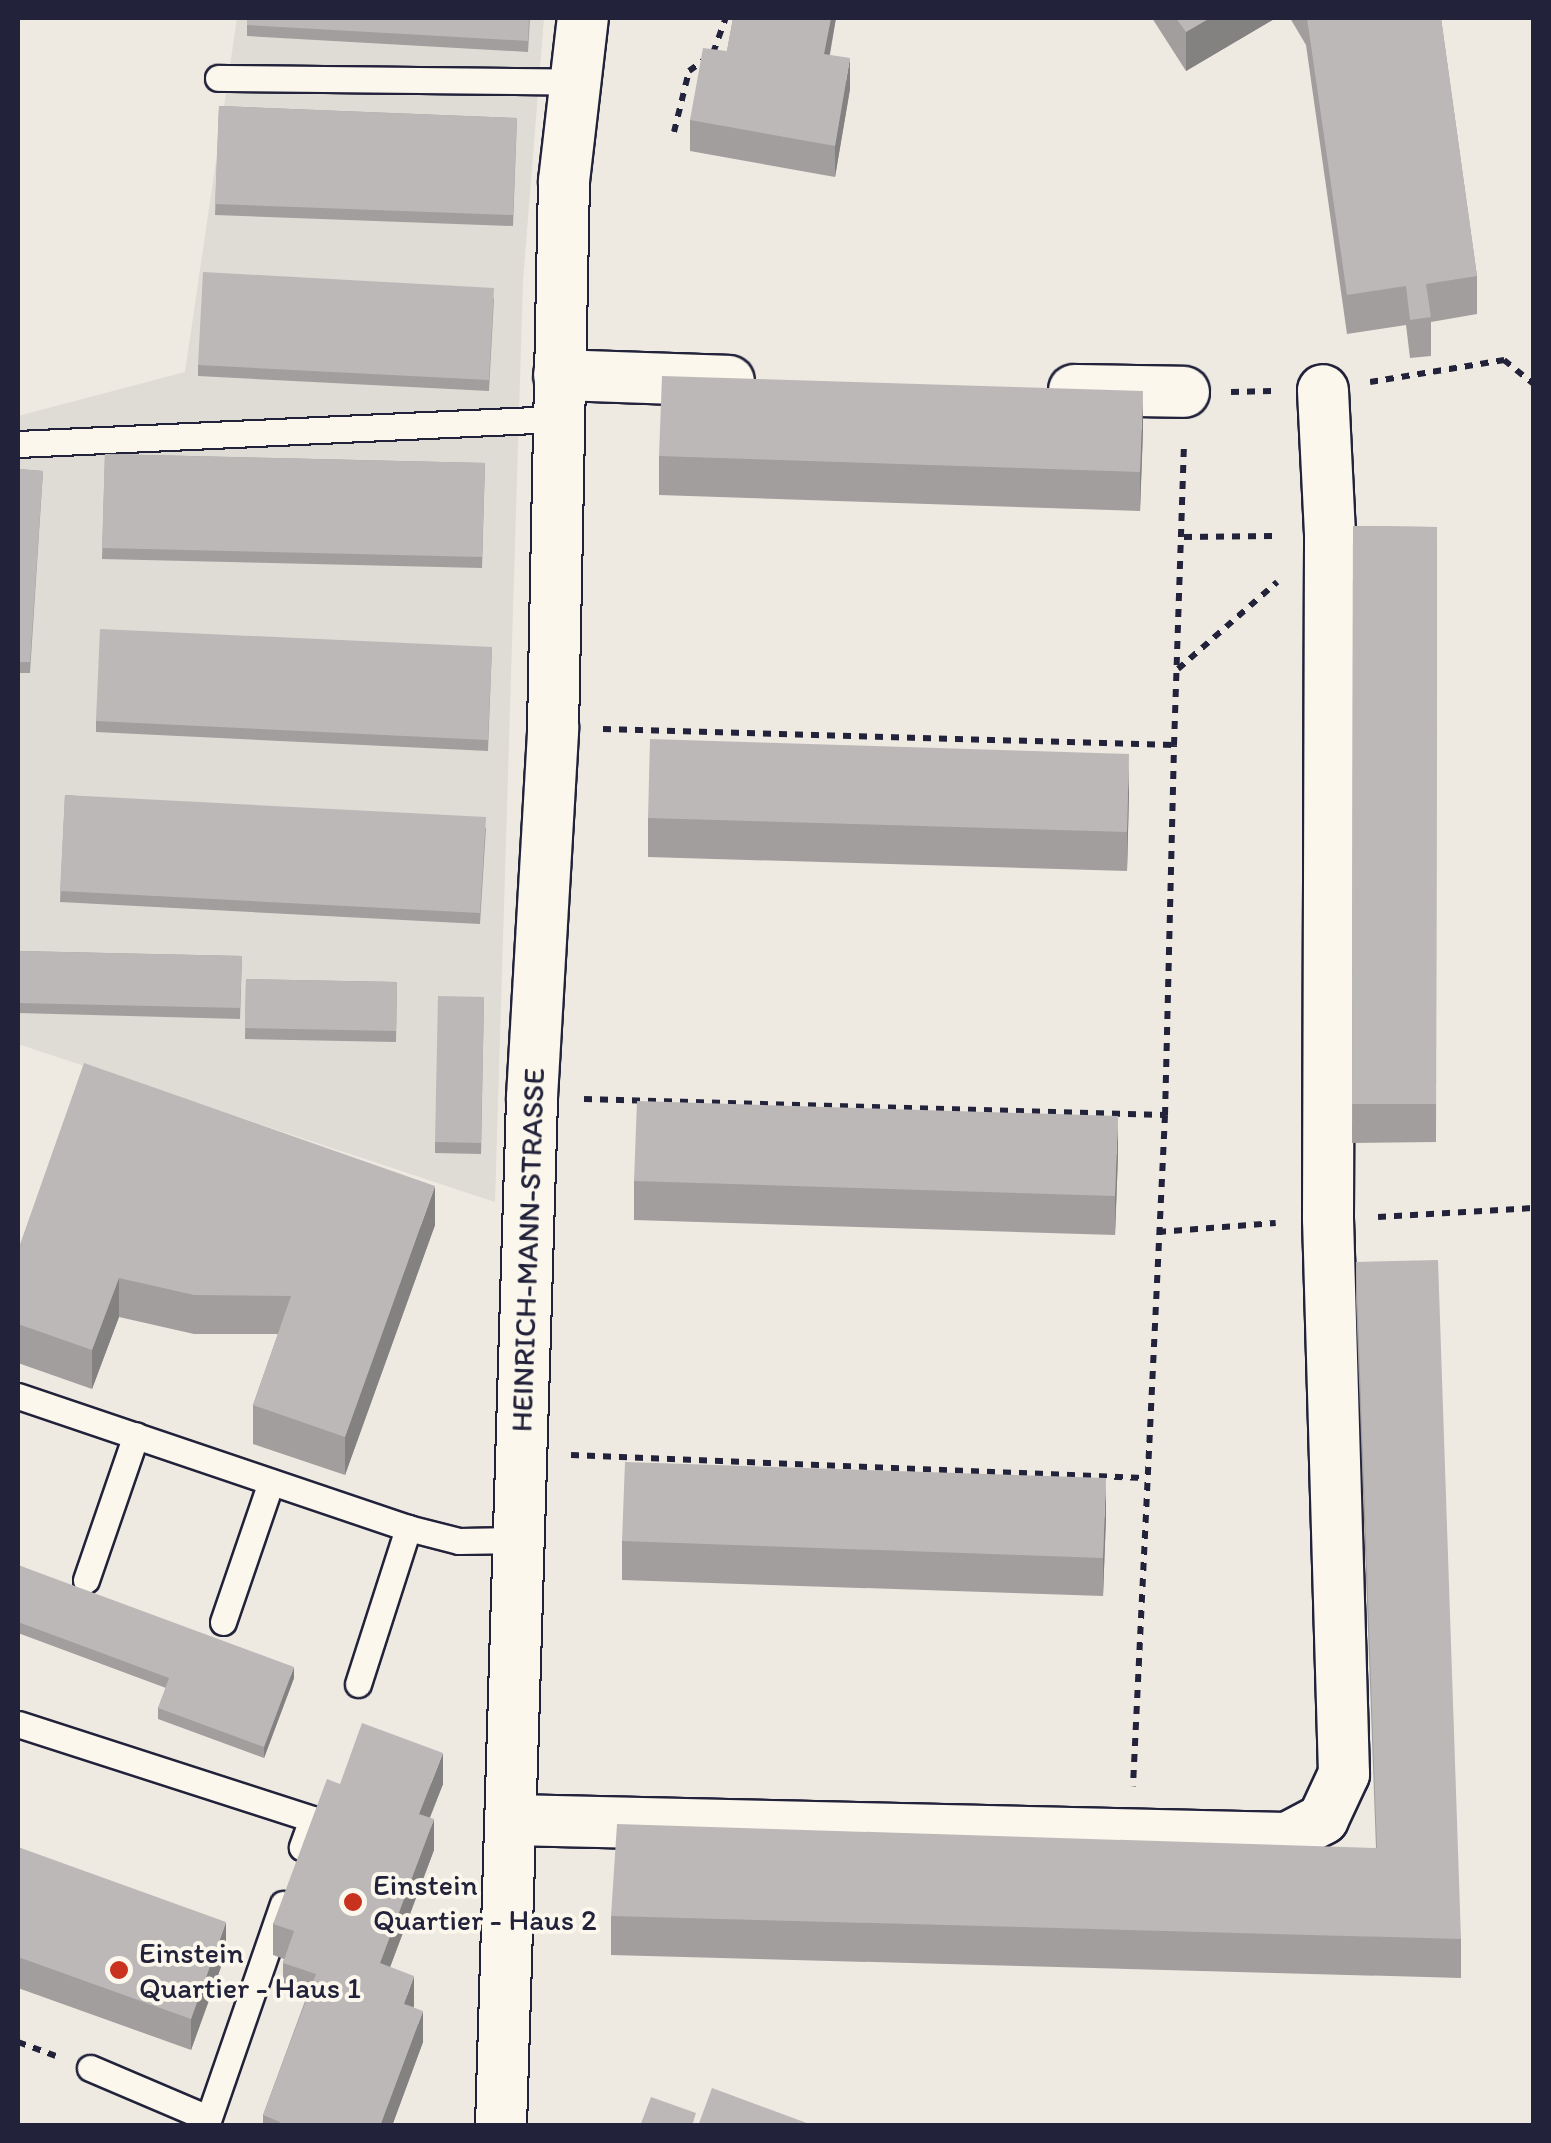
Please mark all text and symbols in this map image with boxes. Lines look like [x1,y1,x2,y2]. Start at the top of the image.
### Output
street label: HEINRICH-MANN-STRASSE [504,1067,552,1433]
place label: Einstein Quartier - Haus 2 [373,1867,597,1938]
marker: Einstein Quartier - Haus 2 [342,1891,364,1913]
place label: Einstein Quartier - Haus 1 [139,1935,361,2006]
marker: Einstein Quartier - Haus 1 [108,1959,130,1981]

